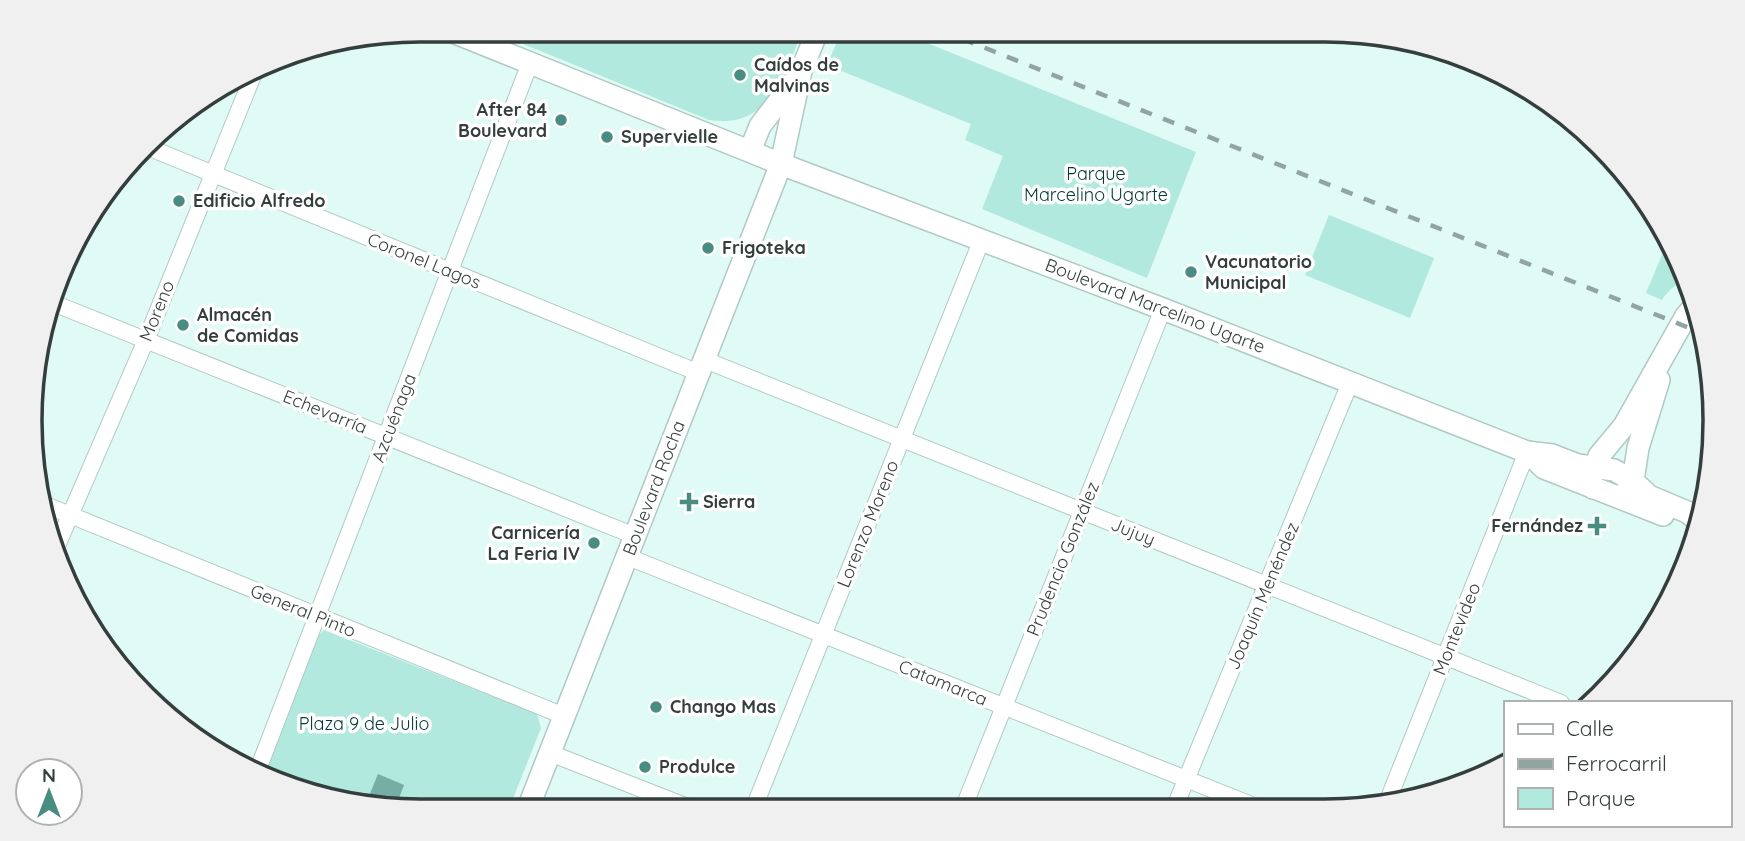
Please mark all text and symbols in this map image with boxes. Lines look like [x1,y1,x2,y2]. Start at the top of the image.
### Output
place label: Caídos de Malvinas [754,53,839,97]
marker: Caídos de Malvinas [732,67,748,83]
place label: After 84 Boulevard [458,98,547,142]
marker: After 84 Boulevard [553,112,569,128]
place label: Supervielle [621,125,718,148]
marker: Supervielle [599,129,615,145]
park label: Parque Marcelino Ugarte [1024,162,1168,206]
place label: Edificio Alfredo [193,189,326,212]
marker: Edificio Alfredo [171,193,187,209]
street label: Coronel Lagos [364,227,484,294]
place label: Frigoteka [722,236,806,259]
marker: Frigoteka [700,240,716,256]
place label: Vacunatorio Municipal [1205,250,1312,294]
street label: Boulevard Marcelino Ugarte [1042,253,1268,358]
marker: Vacunatorio Municipal [1183,264,1199,280]
street label: Moreno [134,277,179,345]
place label: Almacén de Comidas [197,303,299,347]
marker: Almacén de Comidas [175,317,191,333]
street label: Azcuénaga [366,370,421,465]
street label: Echevarría [280,384,371,439]
street label: Boulevard Rocha [617,417,690,559]
street label: Lorenzo Moreno [831,457,904,591]
street label: Prudencio González [1021,478,1104,639]
place label: Sierra [703,490,755,513]
marker: Sierra [681,494,697,510]
street label: Jujuy [1108,512,1159,551]
place label: Fernández [1491,514,1583,537]
marker: Fernández [1589,518,1605,534]
street label: Joaquín Menéndez [1221,519,1304,673]
place label: Carnicería La Feria IV [488,521,580,565]
marker: Carnicería La Feria IV [586,535,602,551]
street label: General Pinto [247,579,359,642]
street label: Montevideo [1428,579,1485,678]
street label: Catamarca [895,654,991,711]
place label: Chango Mas [670,695,776,718]
marker: Chango Mas [648,699,664,715]
legend [1504,701,1731,827]
park label: Plaza 9 de Julio [299,712,429,735]
text: Calle [1566,715,1614,741]
text: Ferrocarril [1566,750,1667,776]
place label: Produlce [659,755,735,778]
north arrow [14,757,84,827]
marker: Produlce [637,759,653,775]
text: N [42,763,56,787]
text: Parque [1566,785,1635,811]

